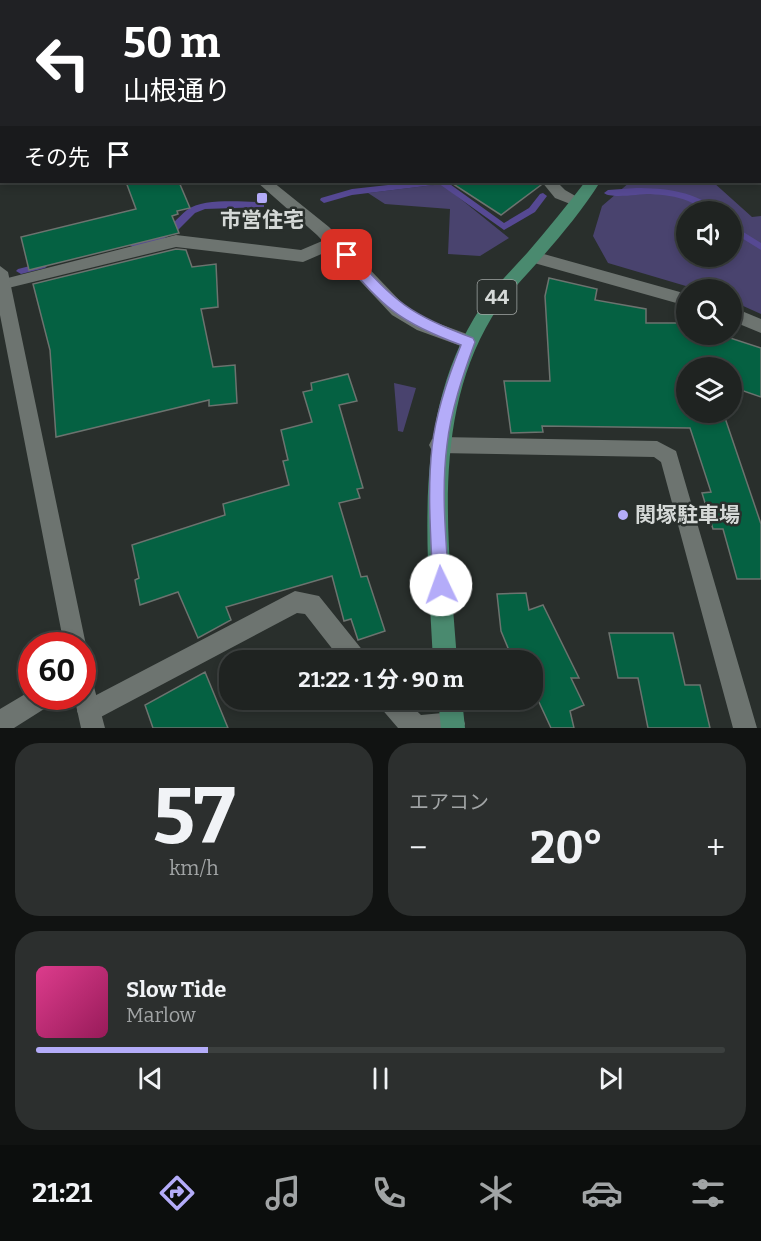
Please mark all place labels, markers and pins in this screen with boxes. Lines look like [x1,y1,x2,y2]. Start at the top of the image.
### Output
marker: 市営住宅 [255,191,269,205]
place label: 市営住宅 [220,207,304,233]
pin [321,229,372,280]
place label: 関塚駐車場 [635,502,740,528]
marker: 関塚駐車場 [616,508,630,522]

